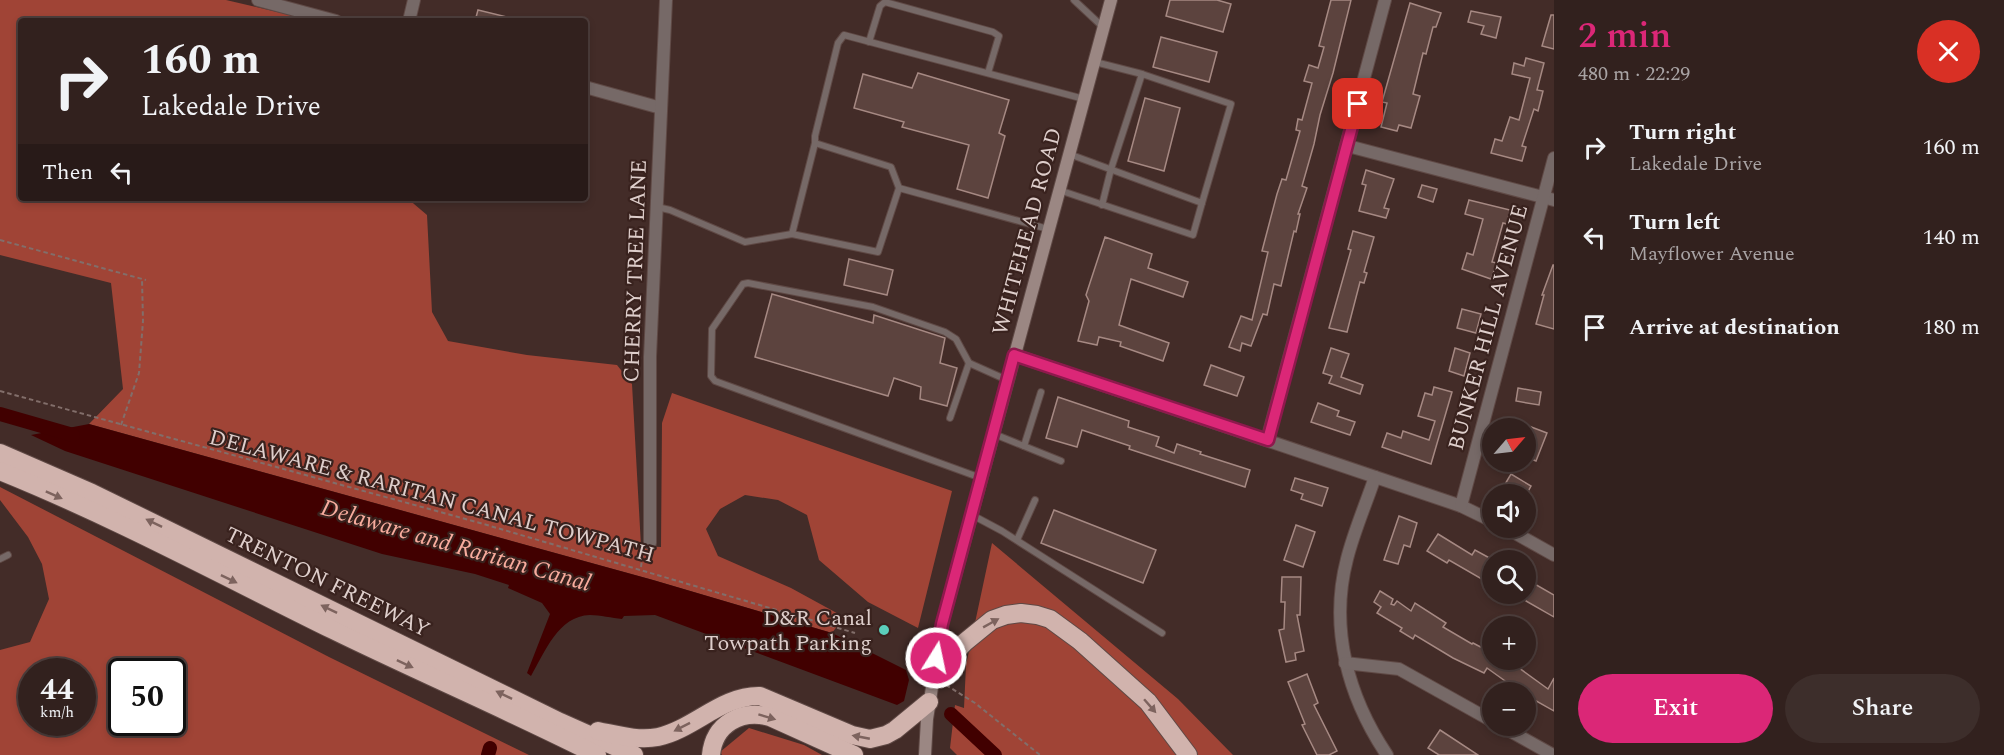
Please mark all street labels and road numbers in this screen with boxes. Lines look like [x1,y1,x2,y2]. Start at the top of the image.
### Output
street label: WHITEHEAD ROAD [984,124,1071,339]
street label: CHERRY TREE LANE [615,159,656,383]
street label: BUNKER HILL AVENUE [1440,201,1537,454]
street label: DELAWARE & RARITAN CANAL TOWPATH [205,421,658,572]
street label: TRENTON FREEWAY [219,518,436,647]

